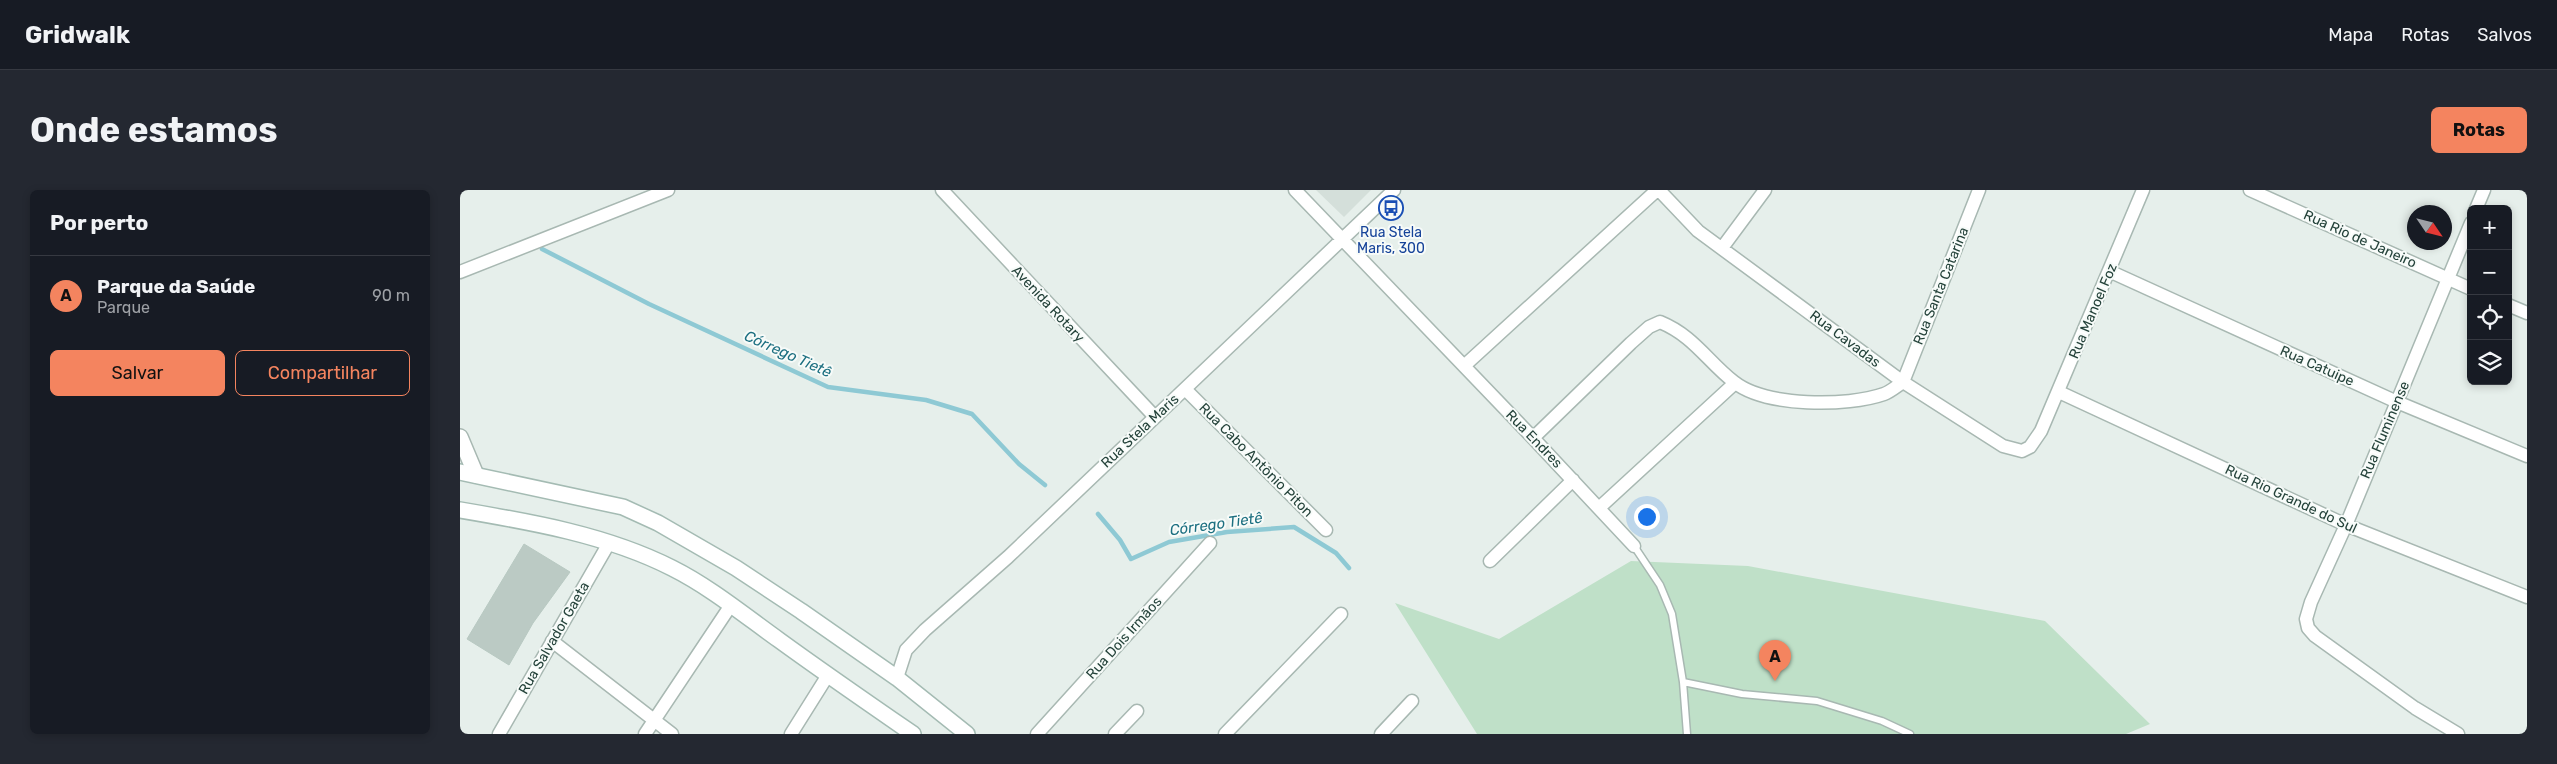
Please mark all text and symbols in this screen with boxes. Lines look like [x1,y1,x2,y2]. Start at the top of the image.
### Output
text: Gridwalk [25,21,130,49]
text: Mapa [2328,24,2373,46]
text: Rotas [2401,24,2449,46]
text: Salvos [2477,24,2532,46]
button: Rotas [2431,107,2527,153]
text: Onde estamos [30,109,278,151]
bus stop icon: Rua Stela Maris, 300 [1378,195,1404,221]
north arrow [2407,205,2452,250]
map controls [2467,205,2512,385]
button: + [2467,205,2512,250]
street label: Rua Rio de Janeiro [2301,206,2419,272]
text: Por perto [50,210,148,235]
place label: Rua Stela Maris, 300 [1357,224,1425,257]
street label: Rua Santa Catarina [1910,225,1972,347]
button: − [2467,250,2512,295]
street label: Rua Manoel Foz [2065,261,2121,361]
street label: Avenida Rotary [1008,262,1088,346]
text: Parque da Saúde [97,275,255,298]
text: A [60,286,72,305]
text: 90 m [372,286,410,305]
button: locate [2467,295,2512,340]
text: Parque [97,298,150,317]
street label: Rua Cavadas [1806,307,1884,371]
water label: Córrego Tietê [742,327,835,381]
button: layers [2467,340,2512,385]
street label: Rua Catuipe [2277,342,2357,390]
button: Salvar [50,350,225,396]
button: Compartilhar [235,350,410,396]
street label: Rua Fluminense [2357,378,2413,481]
street label: Rua Stela Maris [1098,391,1182,471]
street label: Rua Cabo Antônio Piton [1195,399,1317,521]
street label: Rua Endres [1502,406,1566,472]
street label: Rua Rio Grande do Sul [2222,461,2360,537]
your location [1634,504,1660,530]
water label: Córrego Tietê [1168,508,1264,539]
street label: Rua Salvador Gaeta [515,579,593,697]
street label: Rua Dois Irmãos [1083,593,1165,683]
pin: A [1759,640,1791,681]

